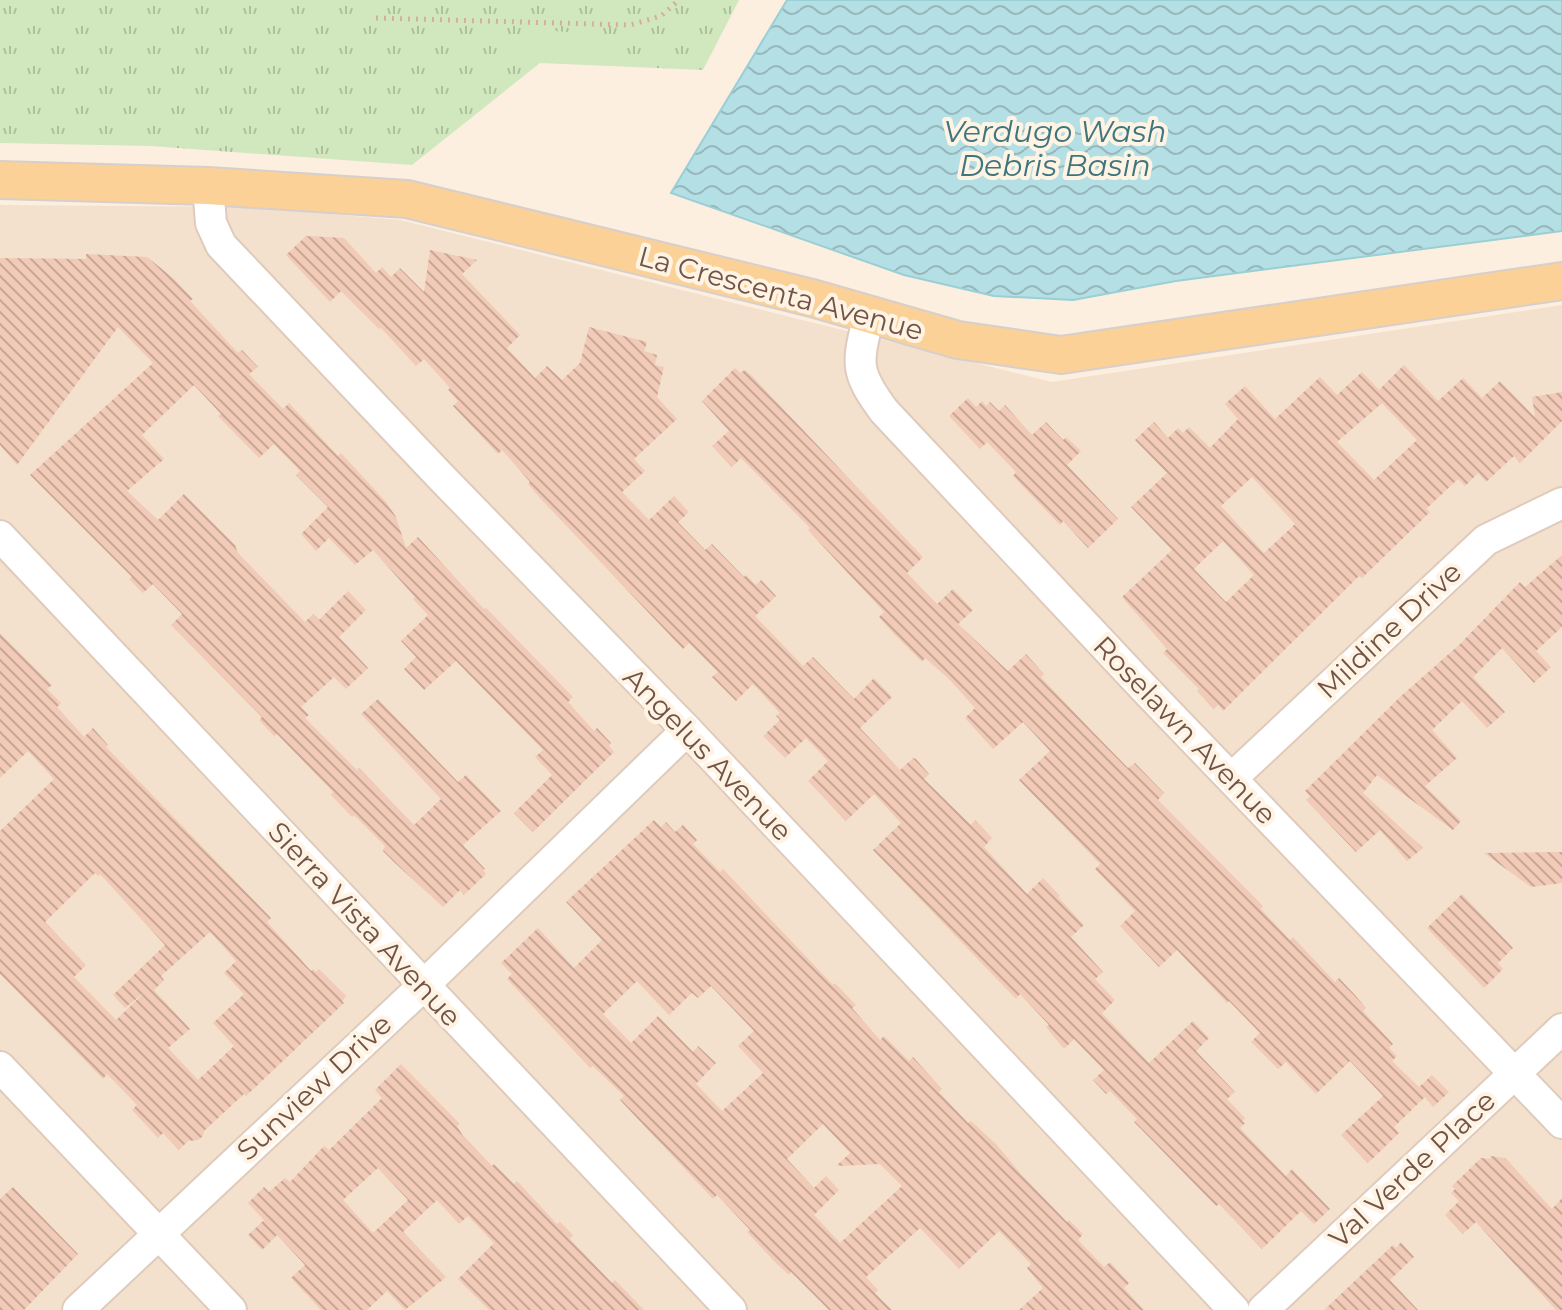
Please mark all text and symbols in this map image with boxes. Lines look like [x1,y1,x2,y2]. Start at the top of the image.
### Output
water label: Verdugo Wash Debris Basin [943,113,1167,184]
street label: La Crescenta Avenue [635,239,927,347]
street label: Mildine Drive [1310,555,1468,705]
street label: Roselawn Avenue [1086,629,1284,831]
street label: Angelus Avenue [617,660,799,848]
street label: Sierra Vista Avenue [261,815,469,1033]
street label: Sunview Drive [230,1007,398,1167]
street label: Val Verde Place [1322,1083,1502,1255]

